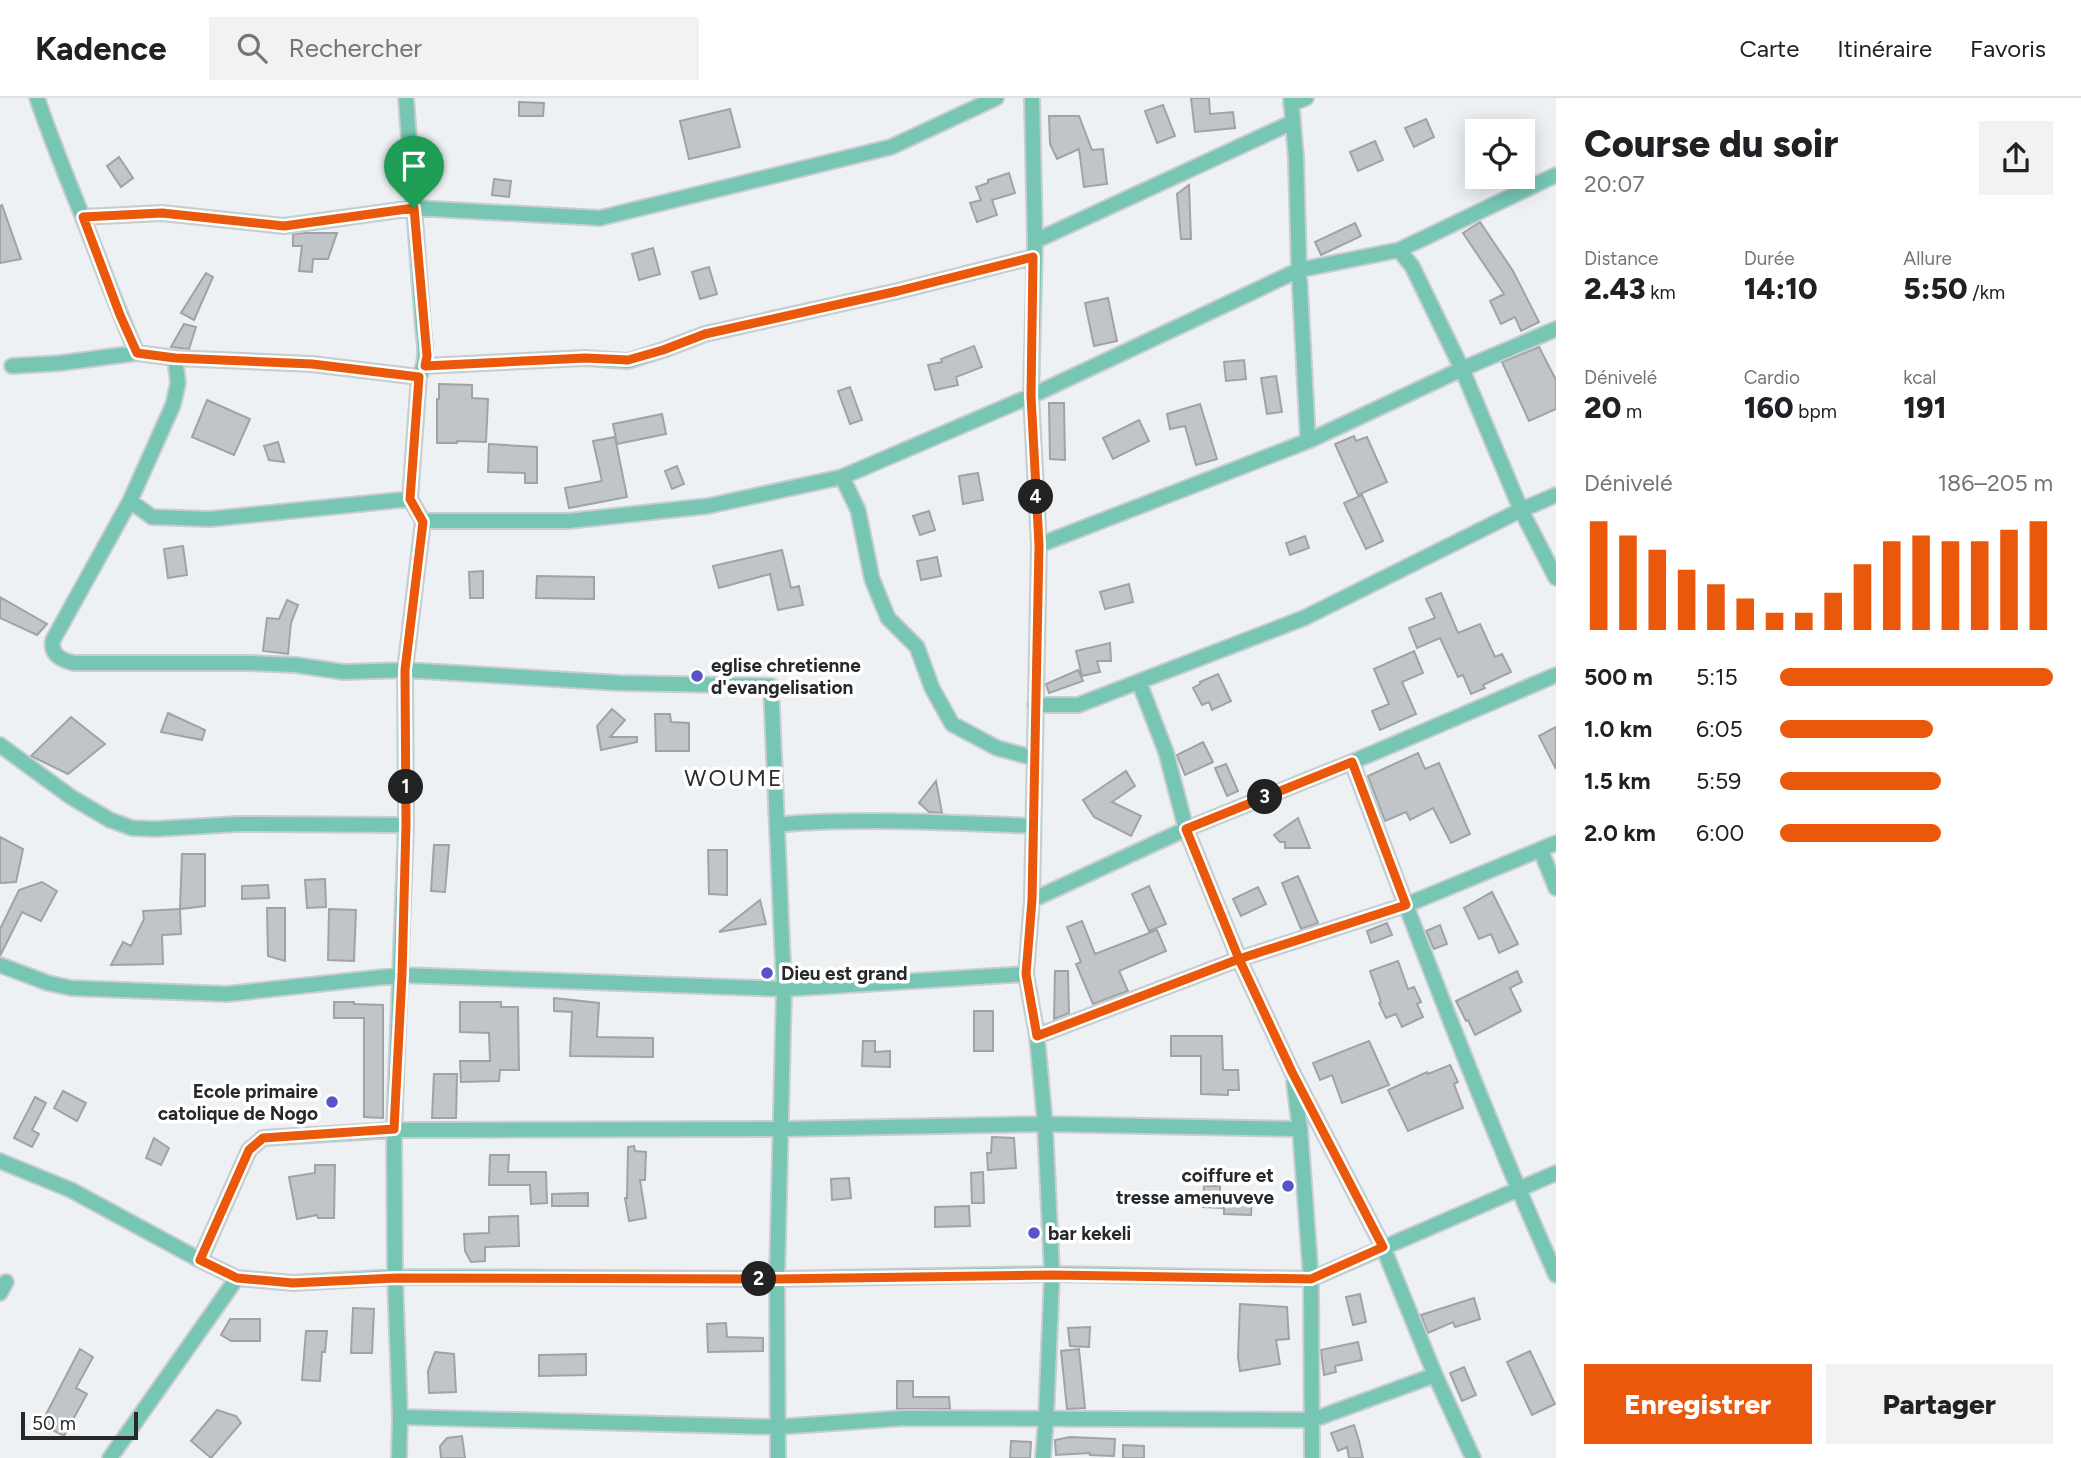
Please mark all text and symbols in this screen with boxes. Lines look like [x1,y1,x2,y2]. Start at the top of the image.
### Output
search box [209,17,699,80]
text: Kadence [35,29,167,68]
icon: search [233,29,271,67]
text: Rechercher [289,32,422,64]
text: Carte [1739,34,1799,63]
text: Itinéraire [1837,34,1932,63]
text: Favoris [1970,34,2046,63]
map controls [1465,119,1535,189]
button: locate [1465,119,1535,189]
text: Course du soir [1584,121,1838,167]
button: share [1979,121,2053,195]
pin [384,136,444,208]
icon: arrive [395,147,433,185]
text: 20:07 [1584,170,1645,198]
text: Distance [1584,247,1658,270]
text: Durée [1744,247,1795,270]
text: Allure [1903,247,1952,270]
text: 2.43 [1584,270,1646,307]
text: 14:10 [1744,270,1818,307]
text: 5:50 [1903,270,1968,307]
text: km [1646,281,1676,304]
text: /km [1968,281,2005,304]
text: Dénivelé [1584,366,1657,389]
text: Cardio [1744,366,1800,389]
text: kcal [1903,366,1937,389]
text: 20 [1584,389,1621,426]
text: 160 [1744,389,1794,426]
text: 191 [1903,389,1946,426]
text: m [1621,400,1642,423]
text: bpm [1794,400,1837,423]
text: Dénivelé [1584,469,1672,497]
text: 186–205 m [1938,469,2053,497]
pin: 4 [1018,480,1054,514]
text: 4 [1029,485,1042,508]
place label: eglise chretienne d'evangelisation [711,654,861,699]
text: 500 m [1584,663,1653,691]
text: 5:15 [1696,663,1738,691]
marker: eglise chretienne d'evangelisation [689,668,705,684]
text: 1.0 km [1584,715,1652,743]
text: 6:05 [1696,715,1743,743]
district label: WOUME [684,764,784,792]
text: 1.5 km [1584,767,1651,795]
text: 5:59 [1696,767,1741,795]
pin: 1 [388,770,424,804]
text: 1 [401,775,410,798]
pin: 3 [1248,780,1282,814]
text: 3 [1259,785,1270,808]
text: 2.0 km [1584,819,1656,847]
text: 6:00 [1696,819,1744,847]
place label: Dieu est grand [781,962,908,985]
marker: Dieu est grand [759,965,775,981]
place label: Ecole primaire catolique de Nogo [158,1080,318,1125]
marker: Ecole primaire catolique de Nogo [324,1094,340,1110]
place label: coiffure et tresse amenuveve [1116,1164,1274,1209]
marker: coiffure et tresse amenuveve [1280,1178,1296,1194]
place label: bar kekeli [1048,1222,1131,1245]
marker: bar kekeli [1026,1225,1042,1241]
pin: 2 [742,1262,776,1296]
text: 2 [753,1267,764,1290]
button: Enregistrer [1584,1364,1812,1444]
button: Partager [1826,1364,2053,1444]
scale bar [21,1409,138,1441]
text: 50 m [32,1412,76,1435]

